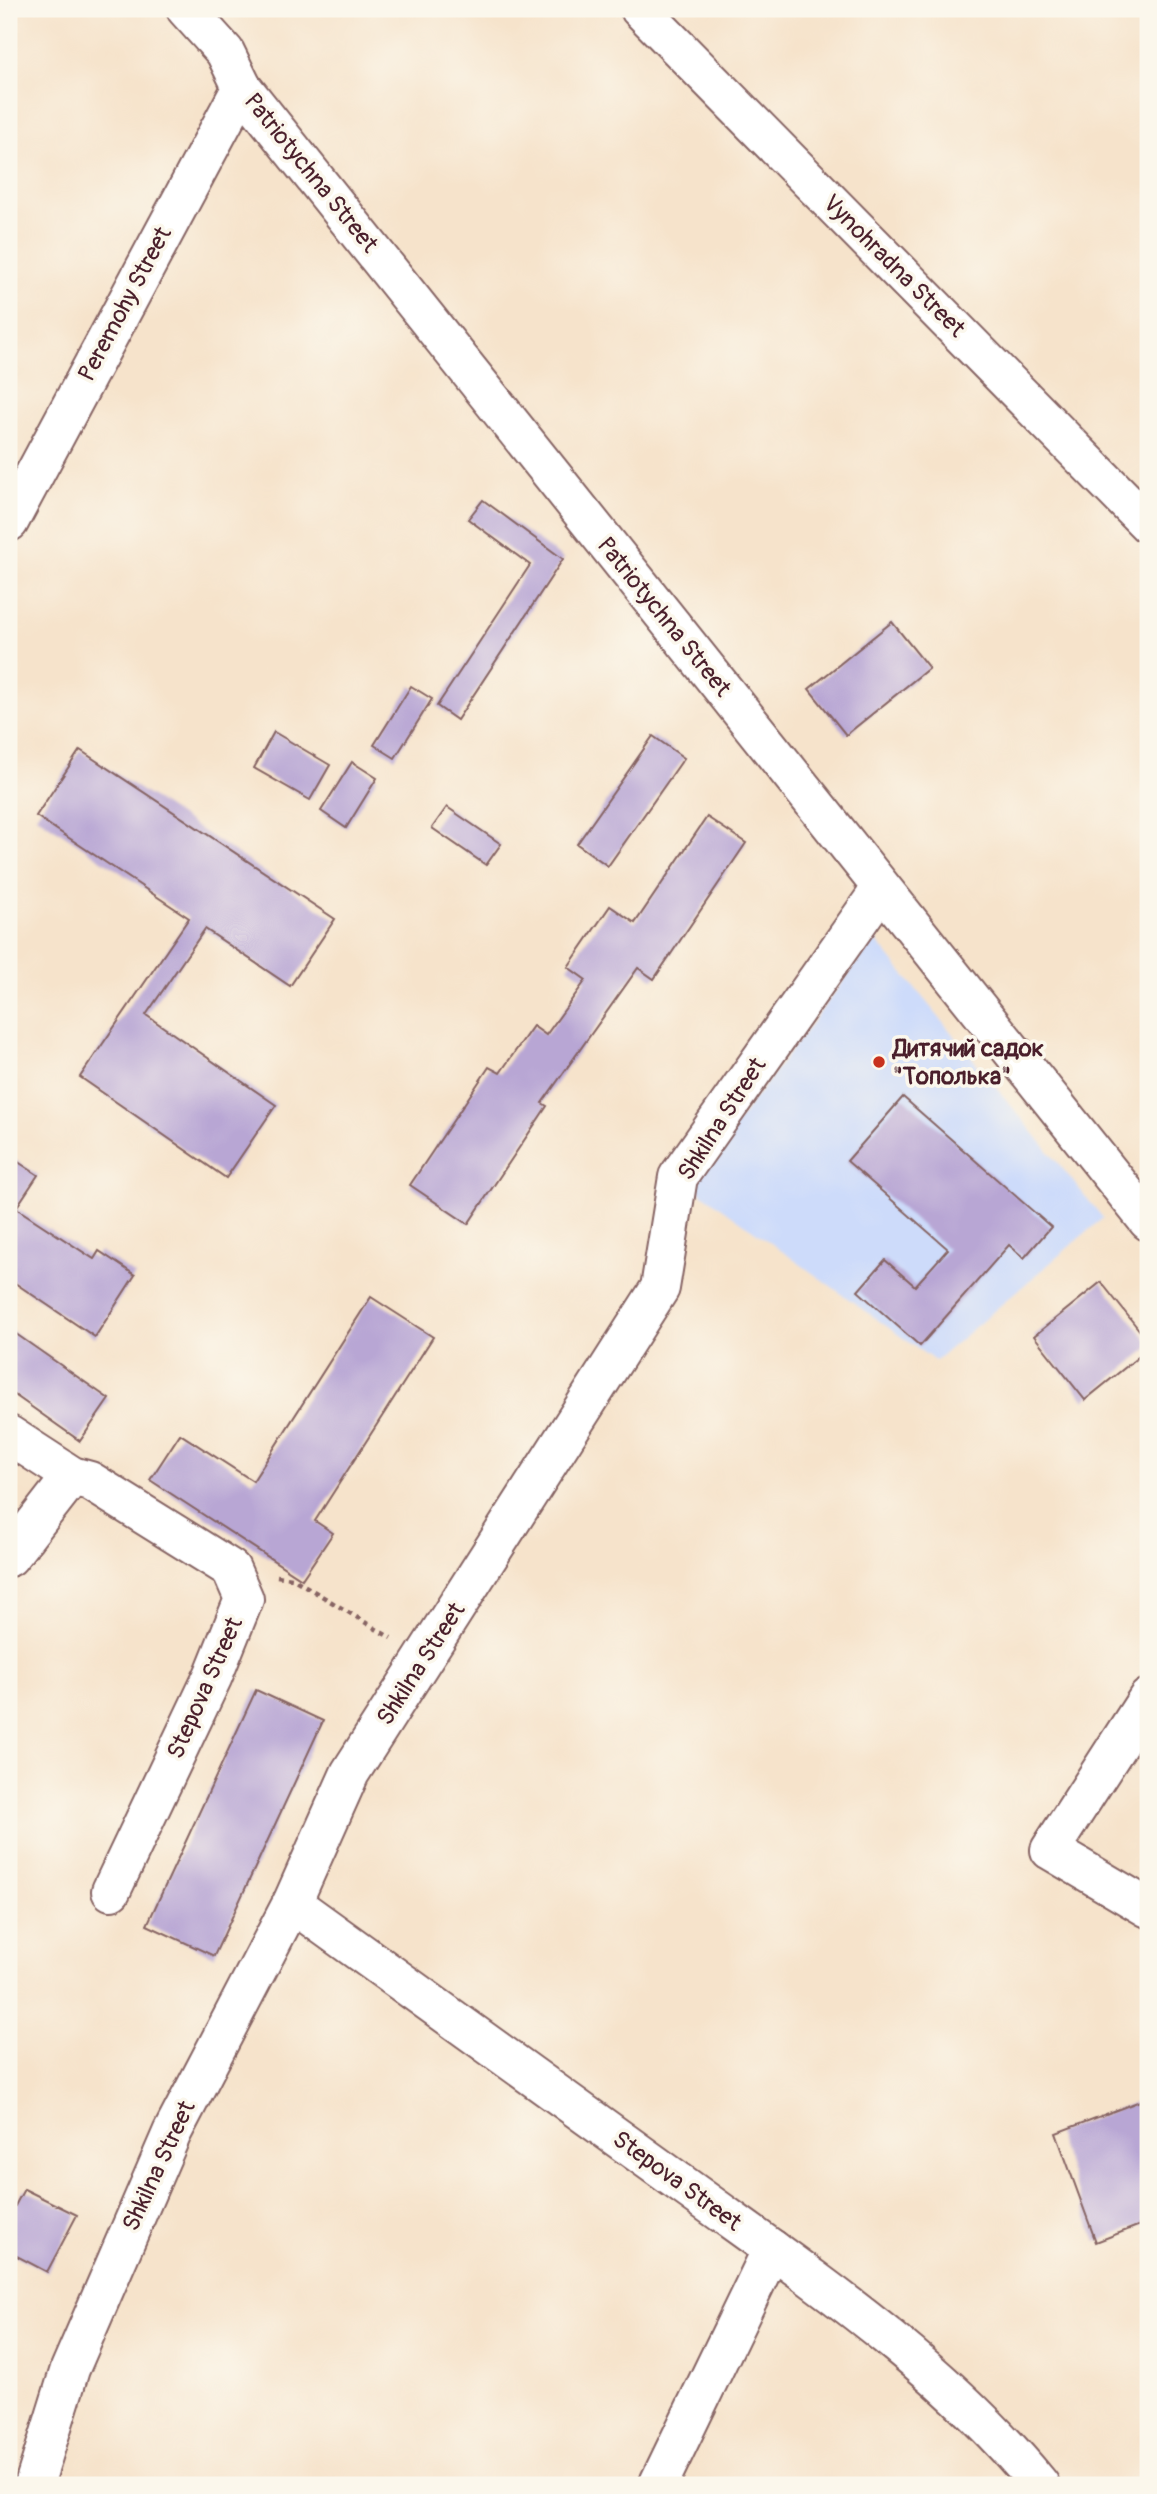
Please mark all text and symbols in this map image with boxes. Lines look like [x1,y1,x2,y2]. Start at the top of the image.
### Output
street label: Patriotychna Street [238,88,384,259]
street label: Vynohradna Street [817,189,971,343]
street label: Peremohy Street [72,222,178,386]
street label: Patriotychna Street [591,532,737,703]
place label: Дитячий садок "Тополька" [891,1034,1044,1091]
street label: Shkilna Street [672,1052,773,1186]
marker: Дитячий садок "Тополька" [871,1054,887,1070]
street label: Shkilna Street [371,1597,472,1731]
street label: Stepova Street [161,1612,249,1763]
street label: Shkilna Street [116,2096,202,2236]
street label: Stepova Street [607,2125,747,2238]

